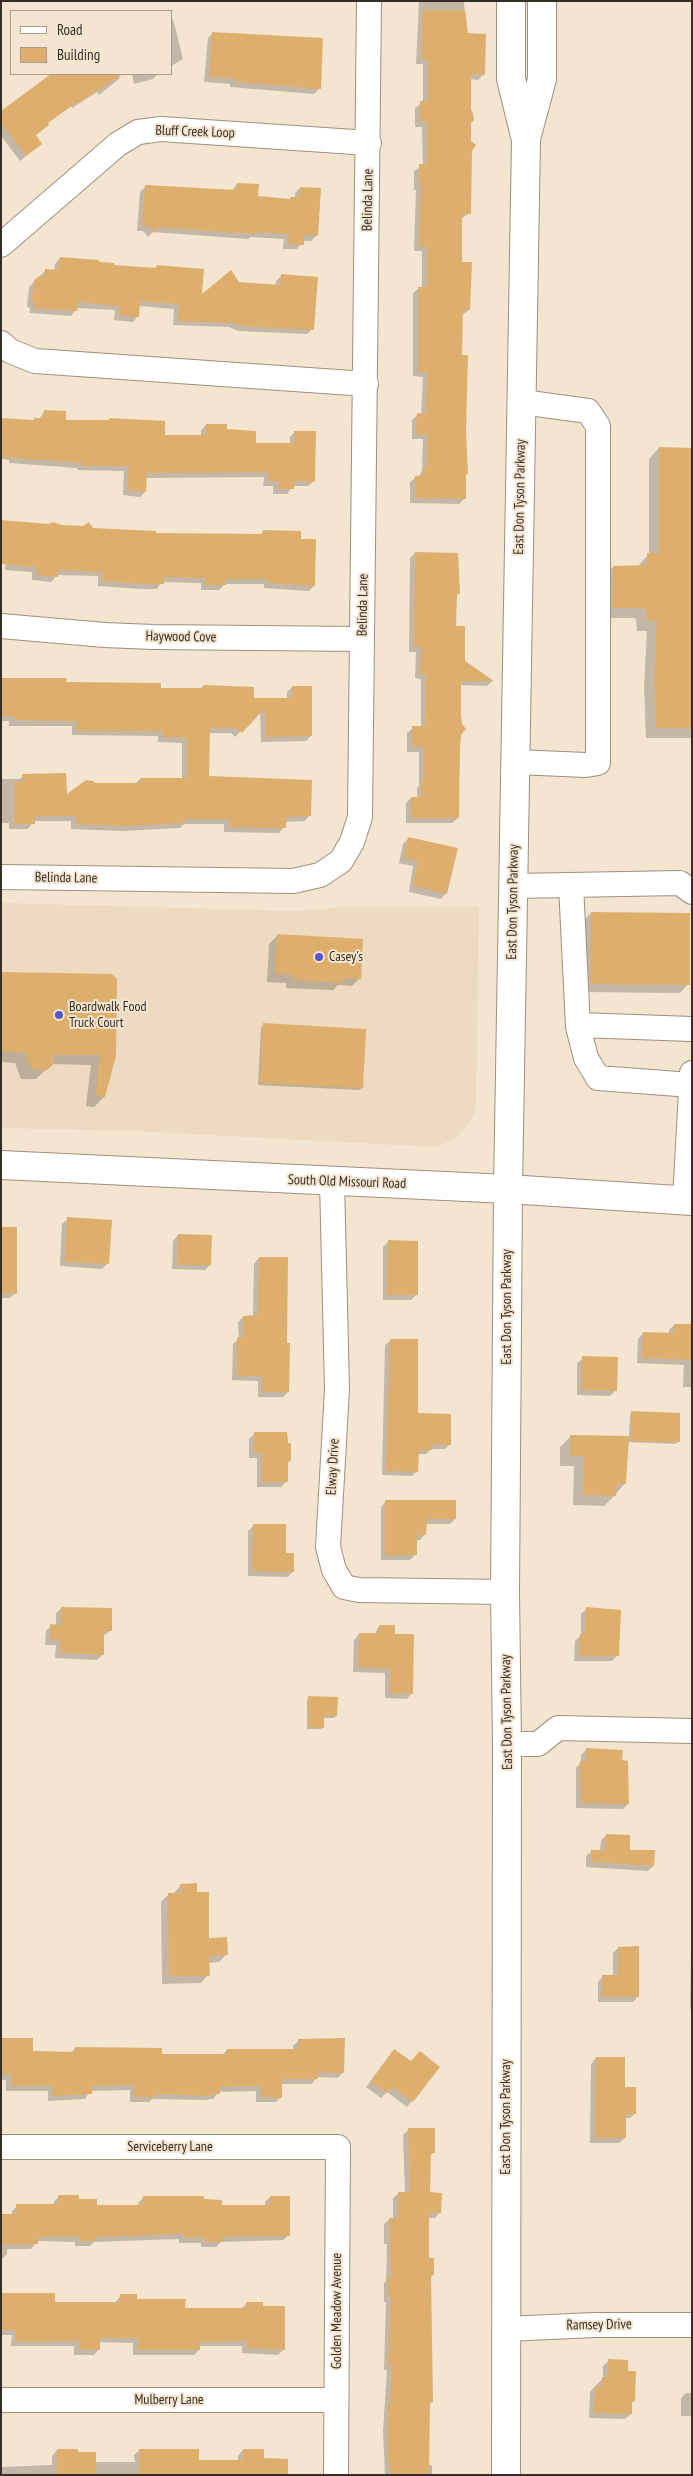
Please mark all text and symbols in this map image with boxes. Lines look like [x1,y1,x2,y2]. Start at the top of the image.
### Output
legend [10,10,172,75]
text: Road [57,20,83,39]
text: Building [57,45,100,64]
street label: Bluff Creek Loop [155,122,235,142]
street label: Belinda Lane [359,169,377,231]
street label: East Don Tyson Parkway [511,439,529,555]
street label: Belinda Lane [354,574,372,636]
street label: Haywood Cove [145,628,217,646]
street label: East Don Tyson Parkway [504,844,522,960]
street label: Belinda Lane [35,869,97,887]
place label: Casey's [329,949,363,965]
marker: Casey's [313,951,325,963]
place label: Boardwalk Food Truck Court [69,999,147,1032]
marker: Boardwalk Food Truck Court [53,1009,65,1021]
street label: South Old Missouri Road [288,1172,406,1192]
street label: East Don Tyson Parkway [499,1249,515,1365]
street label: Elway Drive [323,1438,343,1496]
street label: East Don Tyson Parkway [498,1654,516,1770]
street label: East Don Tyson Parkway [498,2059,514,2175]
street label: Serviceberry Lane [127,2139,213,2155]
street label: Golden Meadow Avenue [329,2253,345,2369]
street label: Ramsey Drive [566,2316,632,2334]
street label: Mulberry Lane [134,2392,204,2408]

